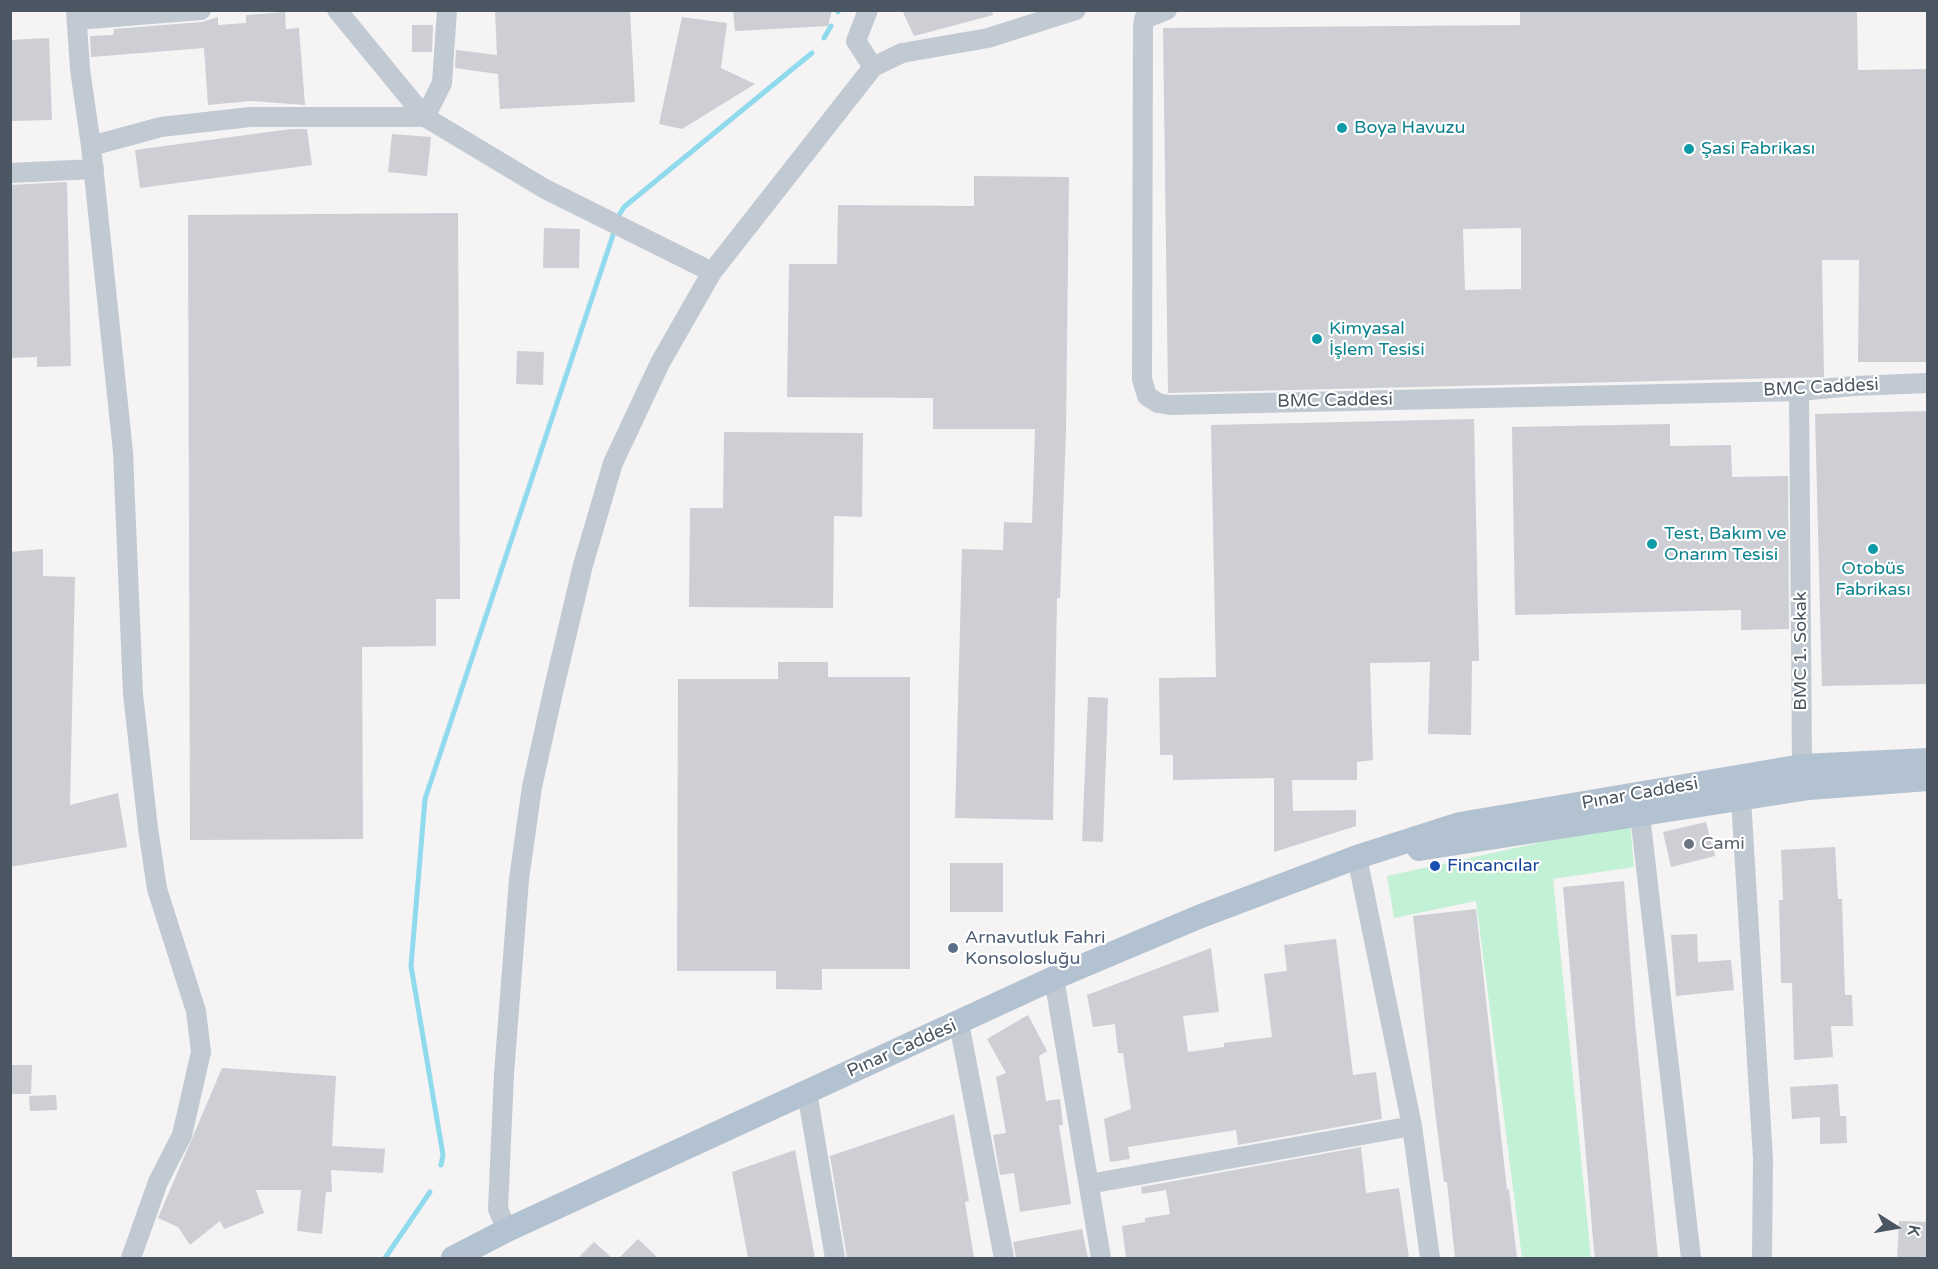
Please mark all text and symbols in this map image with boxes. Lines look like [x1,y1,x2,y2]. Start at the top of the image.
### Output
place label: Boya Havuzu [1354,117,1466,139]
marker: Boya Havuzu [1335,121,1349,135]
place label: Şasi Fabrikası [1701,138,1815,160]
marker: Şasi Fabrikası [1682,142,1696,156]
place label: Kimyasal İşlem Tesisi [1329,318,1425,360]
marker: Kimyasal İşlem Tesisi [1310,332,1324,346]
street label: BMC Caddesi [1763,374,1879,402]
street label: BMC Caddesi [1277,389,1393,413]
place label: Test, Bakım ve Onarım Tesisi [1664,523,1786,566]
marker: Test, Bakım ve Onarım Tesisi [1645,537,1659,551]
marker: Otobüs Fabrikası [1866,542,1880,556]
place label: Otobüs Fabrikası [1835,558,1911,600]
street label: BMC 1. Sokak [1790,591,1812,711]
street label: Pınar Caddesi [1580,773,1700,815]
place label: Cami [1701,833,1745,855]
marker: Cami [1682,837,1696,851]
place label: Fincancılar [1447,855,1539,877]
marker: Fincancılar [1428,859,1442,873]
place label: Arnavutluk Fahri Konsolosluğu [965,927,1105,970]
marker: Arnavutluk Fahri Konsolosluğu [946,941,960,955]
street label: Pınar Caddesi [844,1015,960,1083]
north arrow [1866,1197,1926,1257]
text: K [1903,1223,1925,1238]

